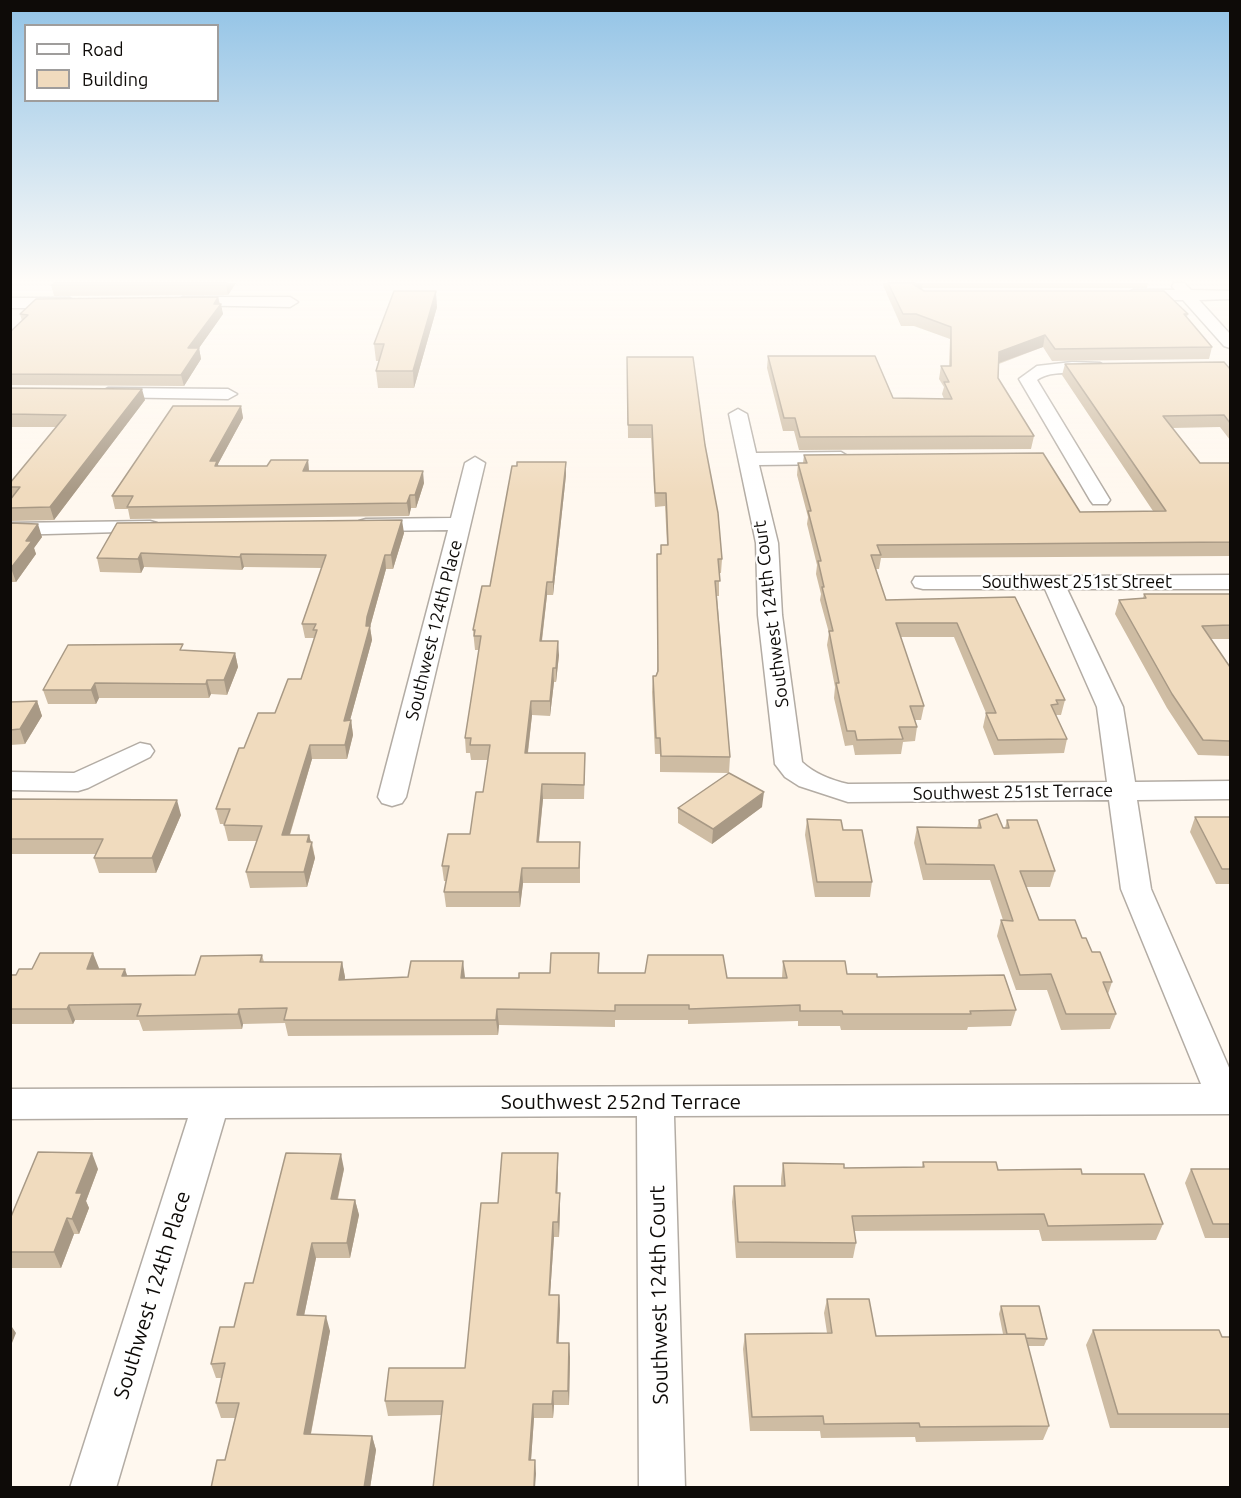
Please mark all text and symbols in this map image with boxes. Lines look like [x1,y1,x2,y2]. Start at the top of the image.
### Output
legend [24,24,219,102]
text: Road [82,39,124,59]
text: Building [82,69,148,89]
street label: Southwest 124th Court [749,519,793,709]
street label: Southwest 124th Place [401,537,467,723]
street label: Southwest 251st Street [982,571,1172,593]
street label: Southwest 251st Terrace [913,779,1113,805]
street label: Southwest 252nd Terrace [501,1089,741,1115]
street label: Southwest 124th Court [644,1185,674,1405]
street label: Southwest 124th Place [108,1188,196,1402]

